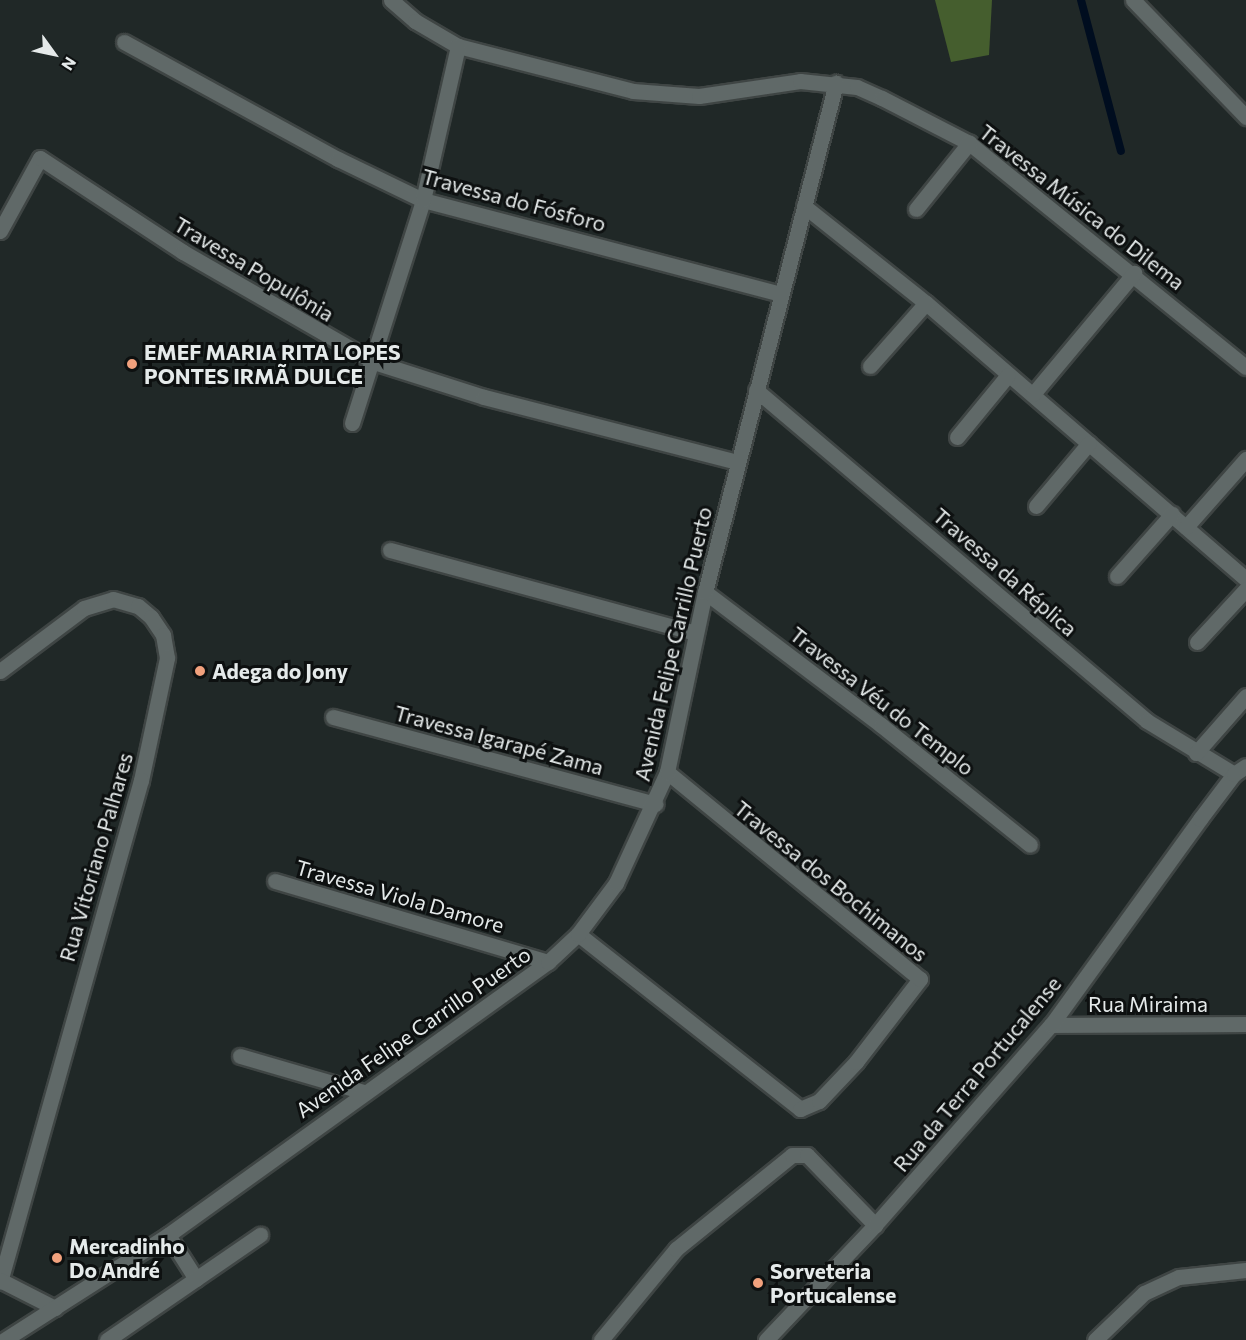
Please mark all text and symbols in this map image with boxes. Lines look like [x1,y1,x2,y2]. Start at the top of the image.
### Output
north arrow [24,24,84,84]
text: N [58,54,81,74]
street label: Travessa Música do Dilema [974,119,1190,295]
street label: Travessa do Fósforo [419,163,609,237]
street label: Travessa Populônia [170,211,338,327]
place label: EMEF MARIA RITA LOPES PONTES IRMÃ DULCE [144,339,401,389]
marker: EMEF MARIA RITA LOPES PONTES IRMÃ DULCE [125,357,139,371]
street label: Travessa da Réplica [928,503,1082,641]
street label: Avenida Felipe Carrillo Puerto [629,504,717,784]
street label: Travessa Véu do Templo [785,621,979,781]
place label: Adega do Jony [212,658,348,684]
marker: Adega do Jony [193,664,207,678]
street label: Travessa Igarapé Zama [392,700,606,780]
street label: Rua Vitoriano Palhares [54,750,138,964]
street label: Travessa dos Bochimanos [729,795,933,967]
street label: Travessa Viola Damore [293,854,507,938]
street label: Avenida Felipe Carrillo Puerto [291,941,535,1123]
street label: Rua da Terra Portucalense [888,971,1066,1177]
street label: Rua Miraima [1088,991,1208,1017]
place label: Mercadinho Do André [69,1233,185,1283]
marker: Mercadinho Do André [50,1251,64,1265]
place label: Sorveteria Portucalense [770,1258,896,1308]
marker: Sorveteria Portucalense [751,1276,765,1290]

